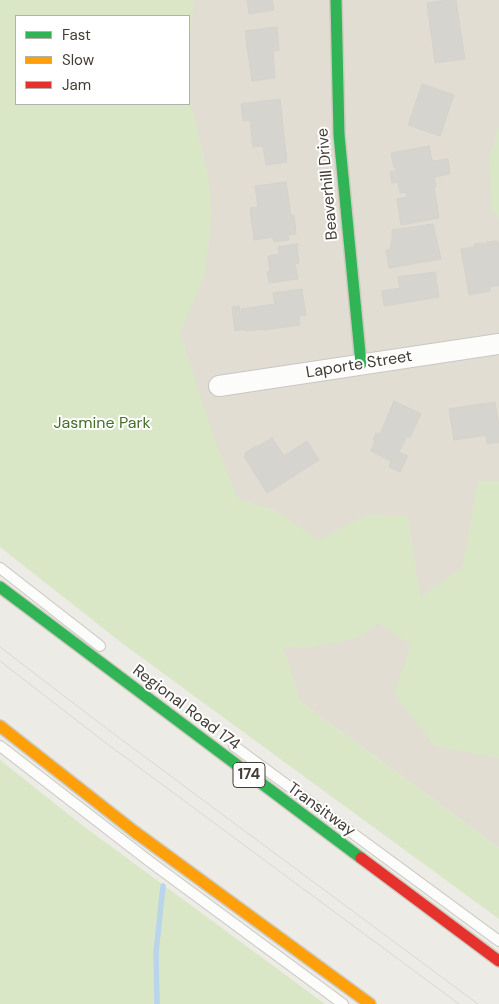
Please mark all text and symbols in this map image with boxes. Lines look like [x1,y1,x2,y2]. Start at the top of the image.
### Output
legend [15,15,190,105]
text: Fast [62,25,91,45]
text: Slow [62,50,94,70]
text: Jam [62,75,91,95]
street label: Beaverhill Drive [314,127,342,241]
street label: Laporte Street [305,347,413,383]
park label: Jasmine Park [54,414,150,434]
street label: Regional Road 174 [128,661,244,755]
road number: 174 [233,762,265,788]
street label: Transitway [283,779,359,841]

